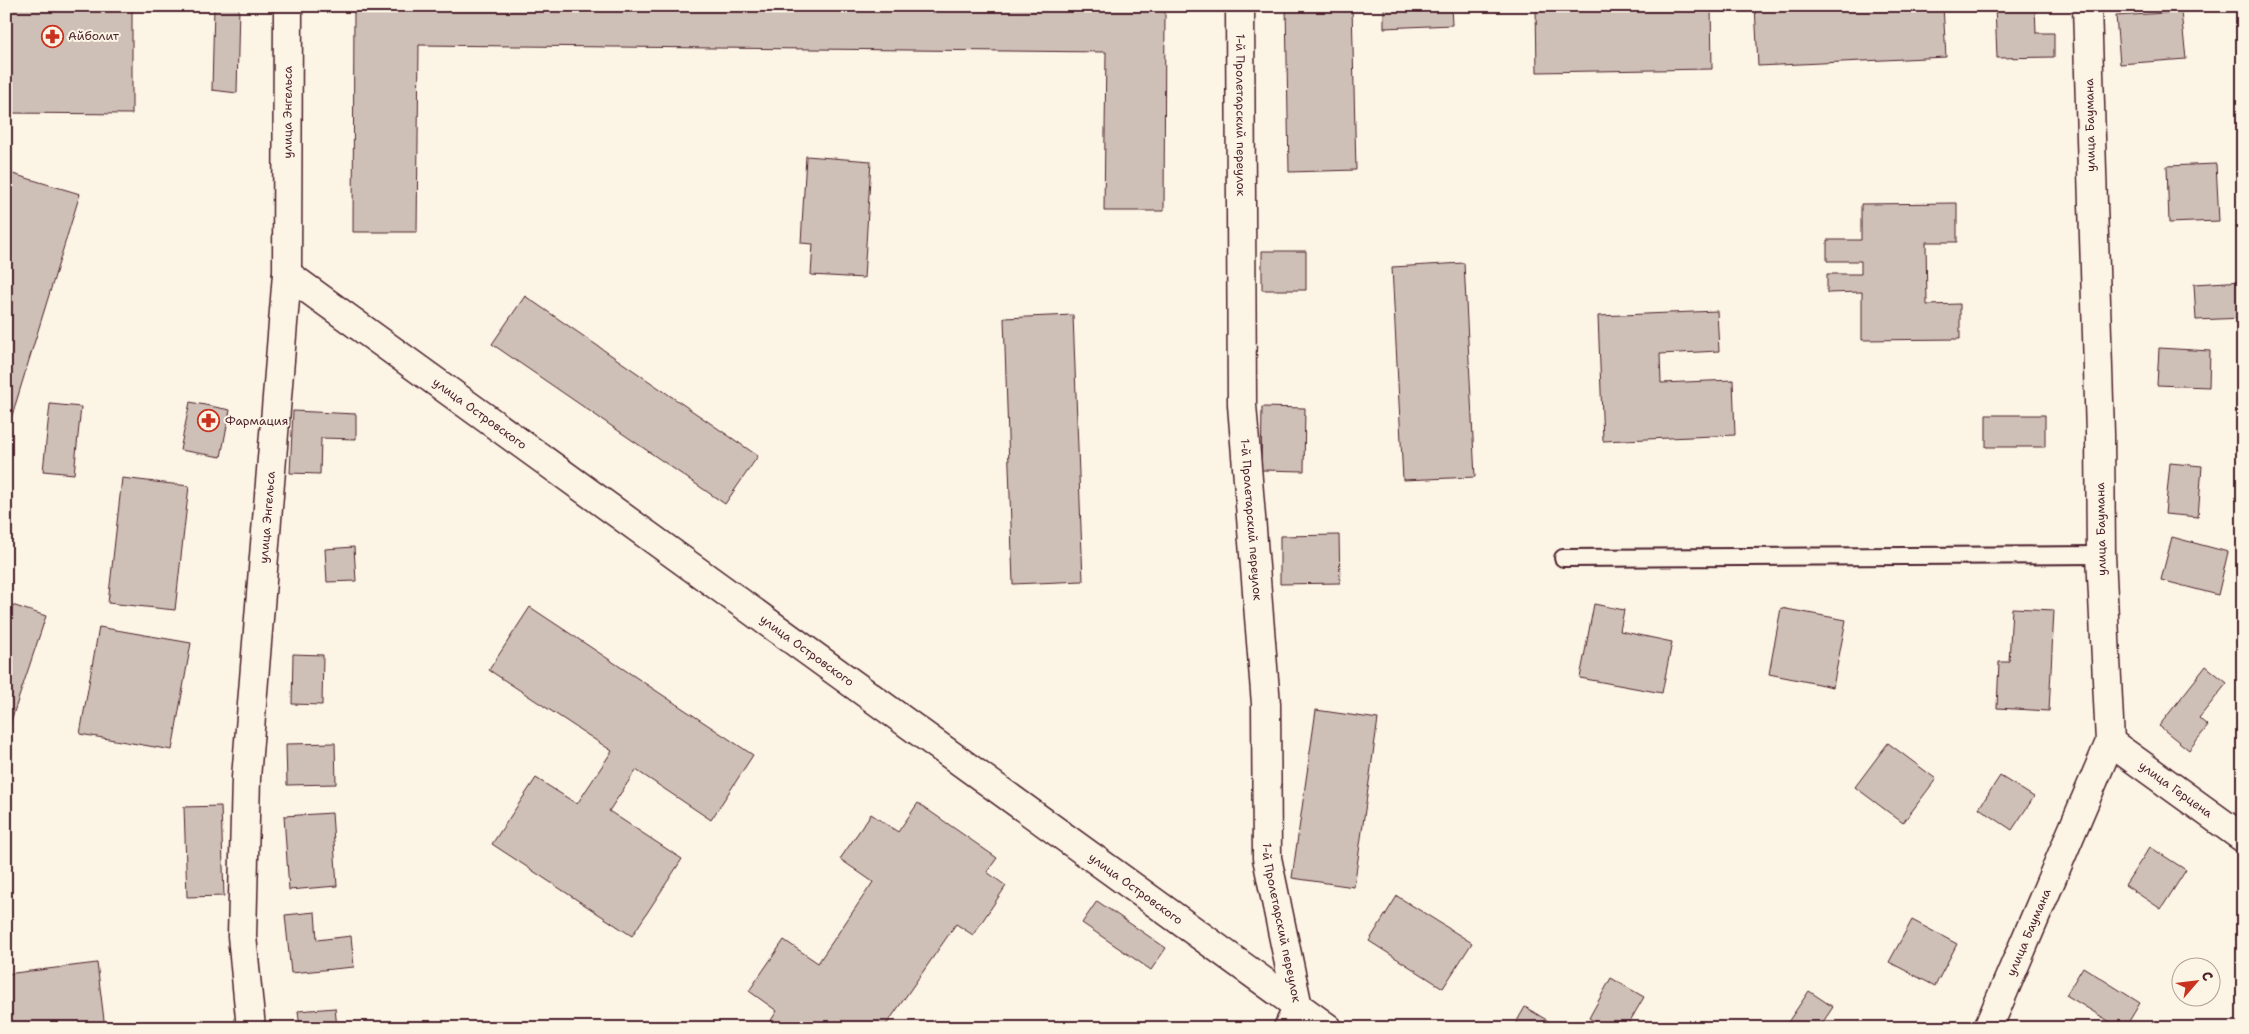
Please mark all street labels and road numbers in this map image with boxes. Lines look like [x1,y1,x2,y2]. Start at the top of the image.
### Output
street label: 1-й Пролетарский переулок [1232,34,1249,197]
street label: улица Энгельса [279,65,296,158]
street label: улица Баумана [2081,78,2099,172]
street label: улица Островского [429,374,530,453]
street label: 1-й Пролетарский переулок [1237,438,1266,602]
street label: улица Энгельса [255,470,279,564]
street label: улица Баумана [2092,482,2110,576]
street label: улица Островского [757,611,857,690]
street label: улица Герцена [2136,757,2216,822]
street label: 1-й Пролетарский переулок [1259,843,1305,1004]
street label: улица Островского [1085,849,1186,928]
street label: улица Баумана [2003,886,2055,979]

